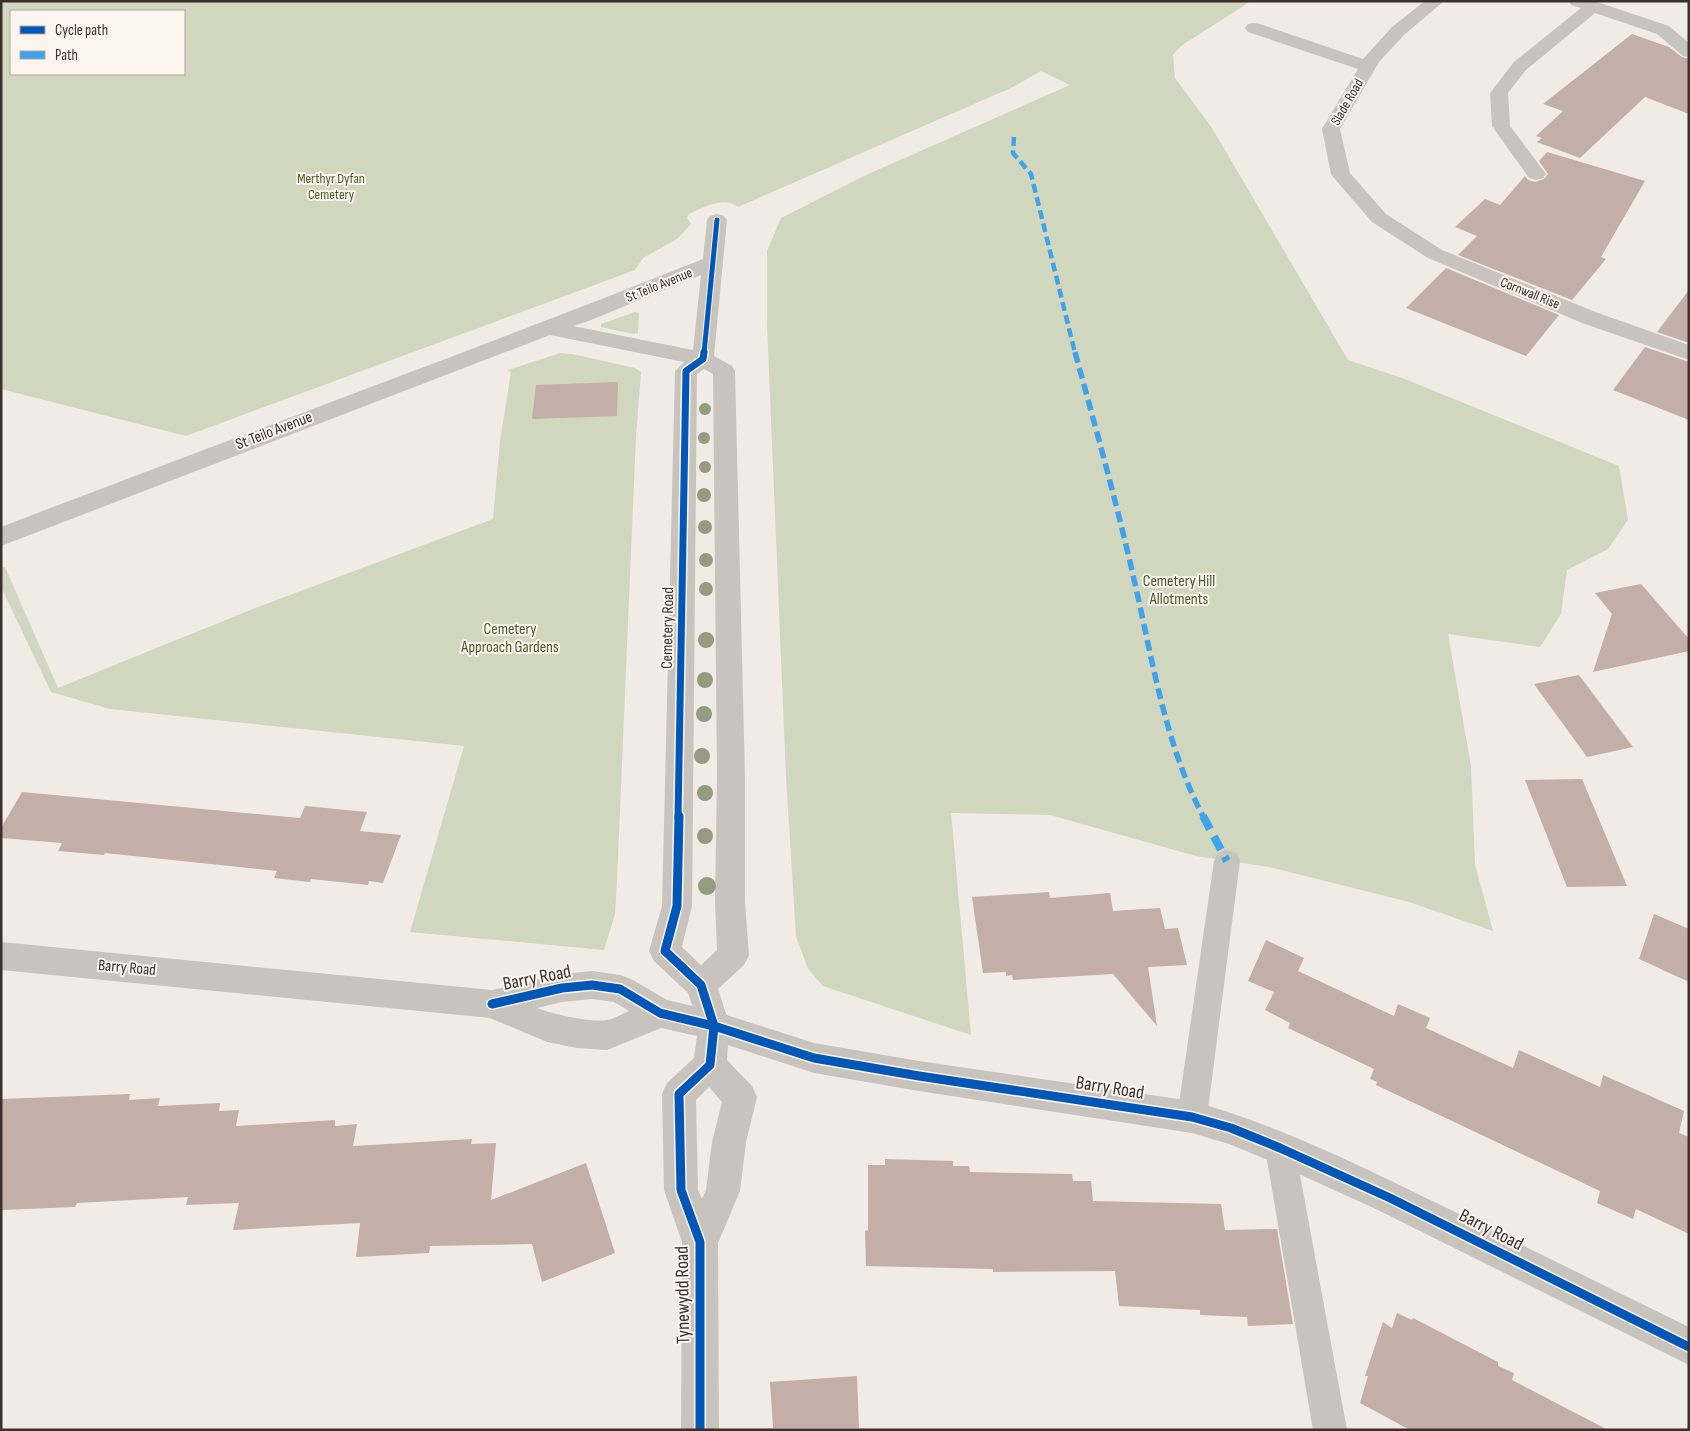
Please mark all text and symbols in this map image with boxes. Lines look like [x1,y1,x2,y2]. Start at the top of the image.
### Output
legend [10,10,185,75]
text: Cycle path [55,21,108,40]
text: Path [55,46,78,65]
street label: Slade Road [1327,76,1367,128]
park label: Merthyr Dyfan Cemetery [297,170,365,203]
street label: St Teilo Avenue [623,264,695,306]
street label: Cornwall Rise [1498,273,1562,313]
street label: St Teilo Avenue [233,408,315,454]
park label: Cemetery Hill Allotments [1143,572,1215,609]
street label: Cemetery Road [658,587,678,669]
park label: Cemetery Approach Gardens [460,620,559,657]
street label: Barry Road [97,956,157,980]
street label: Barry Road [501,960,573,996]
street label: Barry Road [1074,1071,1146,1105]
street label: Barry Road [1455,1204,1527,1256]
street label: Tynewydd Road [671,1246,695,1344]

